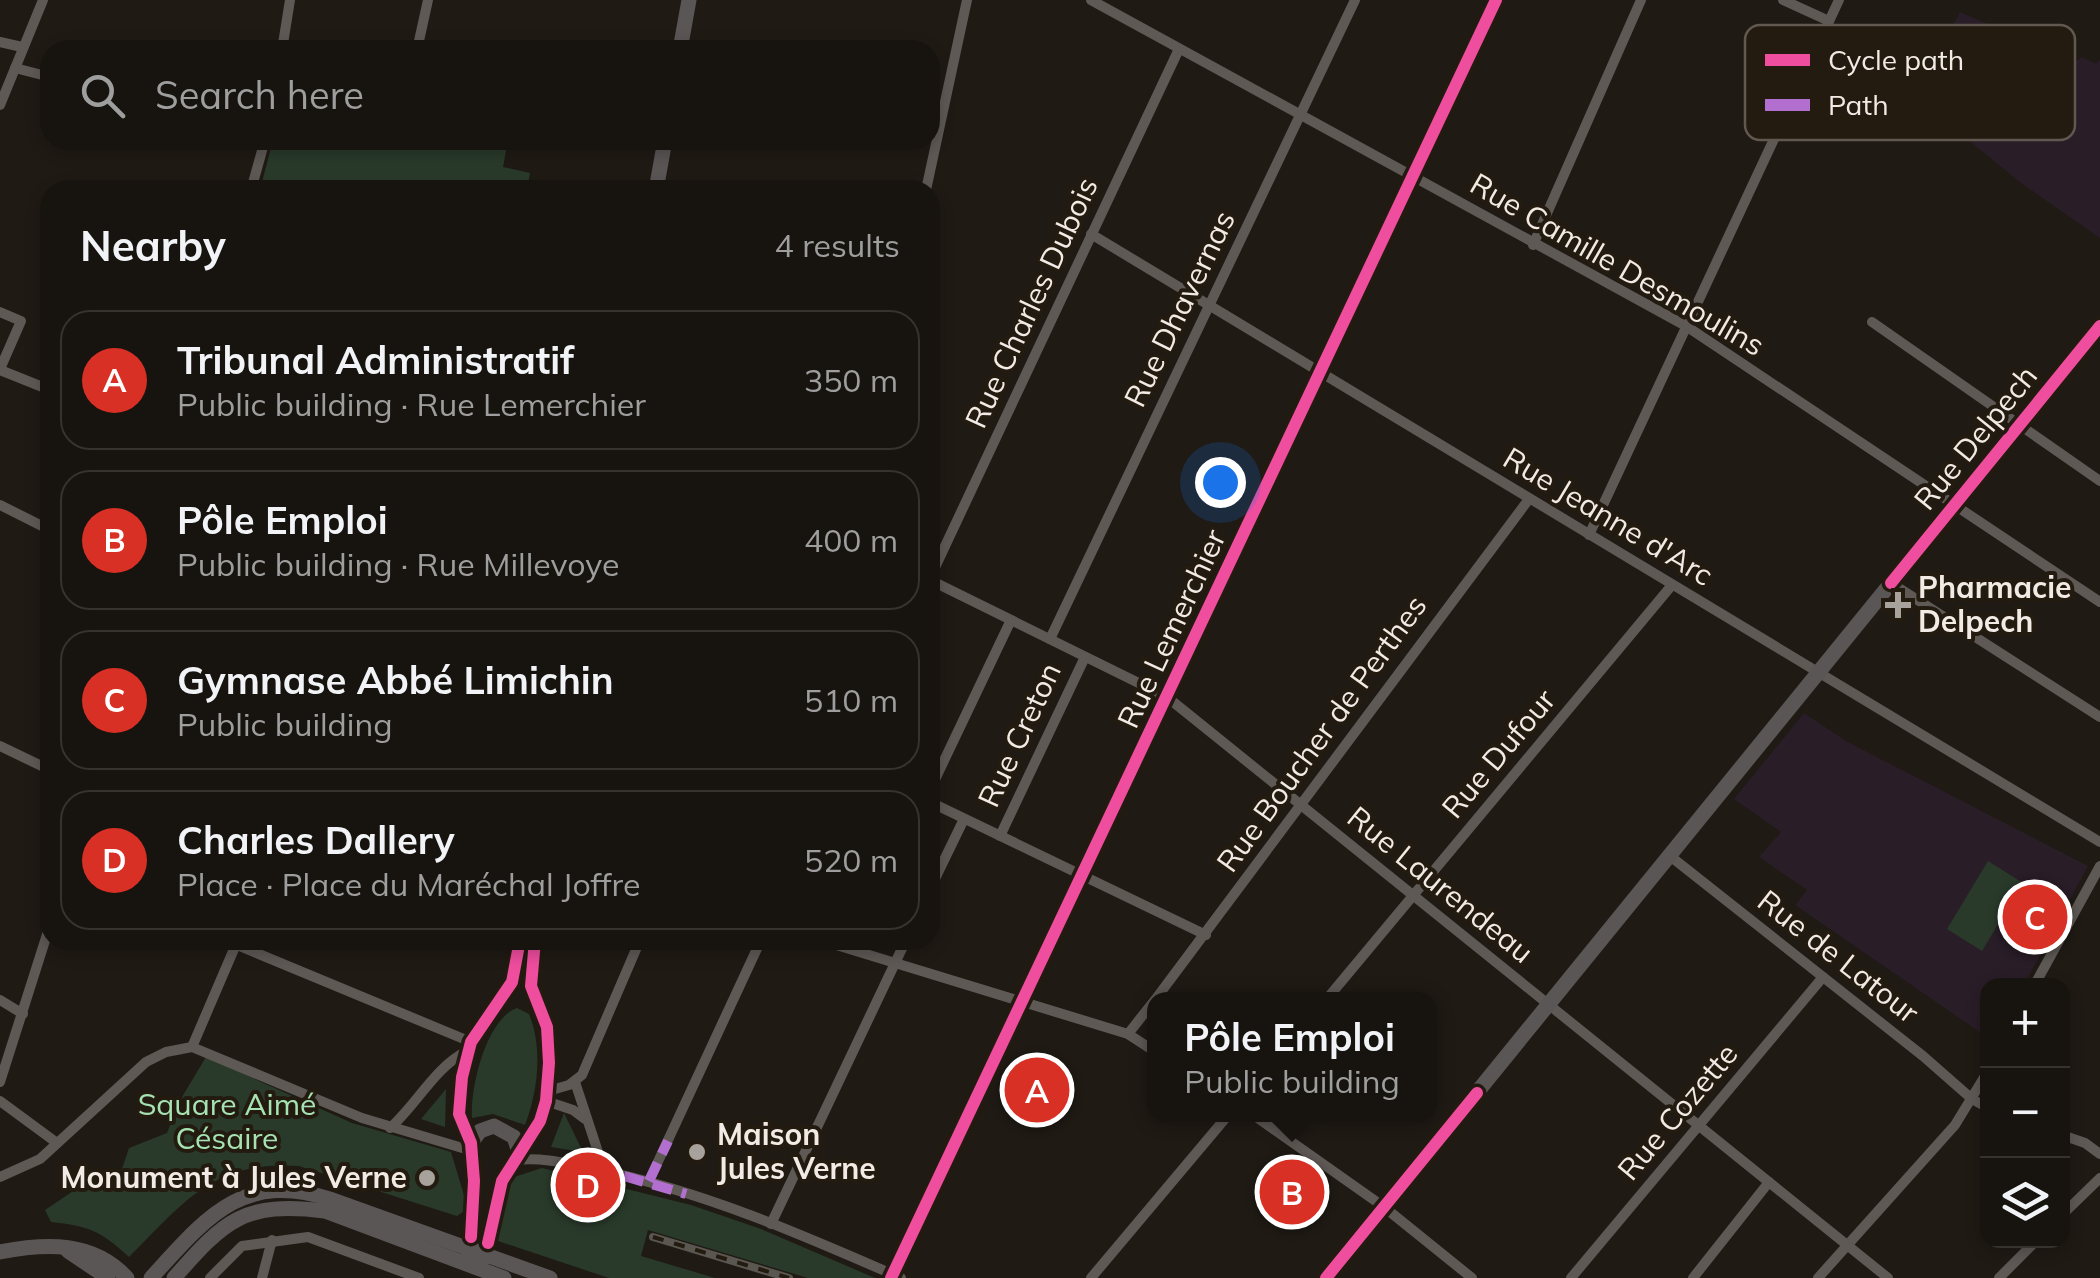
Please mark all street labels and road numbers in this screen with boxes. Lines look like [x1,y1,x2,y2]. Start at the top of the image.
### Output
street label: Rue Camille Desmoulins [1464,164,1771,364]
street label: Rue Charles Dubois [956,171,1106,434]
street label: Rue Dhavernas [1115,204,1243,413]
street label: Rue Delpech [1905,357,2045,517]
street label: Rue Jeanne d'Arc [1497,439,1720,594]
street label: Rue Lemerchier [1108,523,1234,734]
street label: Rue Boucher de Perthes [1208,588,1434,879]
street label: Rue Creton [969,656,1069,813]
street label: Rue Dufour [1433,681,1563,826]
street label: Rue Laurendeau [1340,798,1541,971]
street label: Rue de Latour [1750,881,1927,1031]
street label: Rue Cozette [1609,1035,1745,1188]

